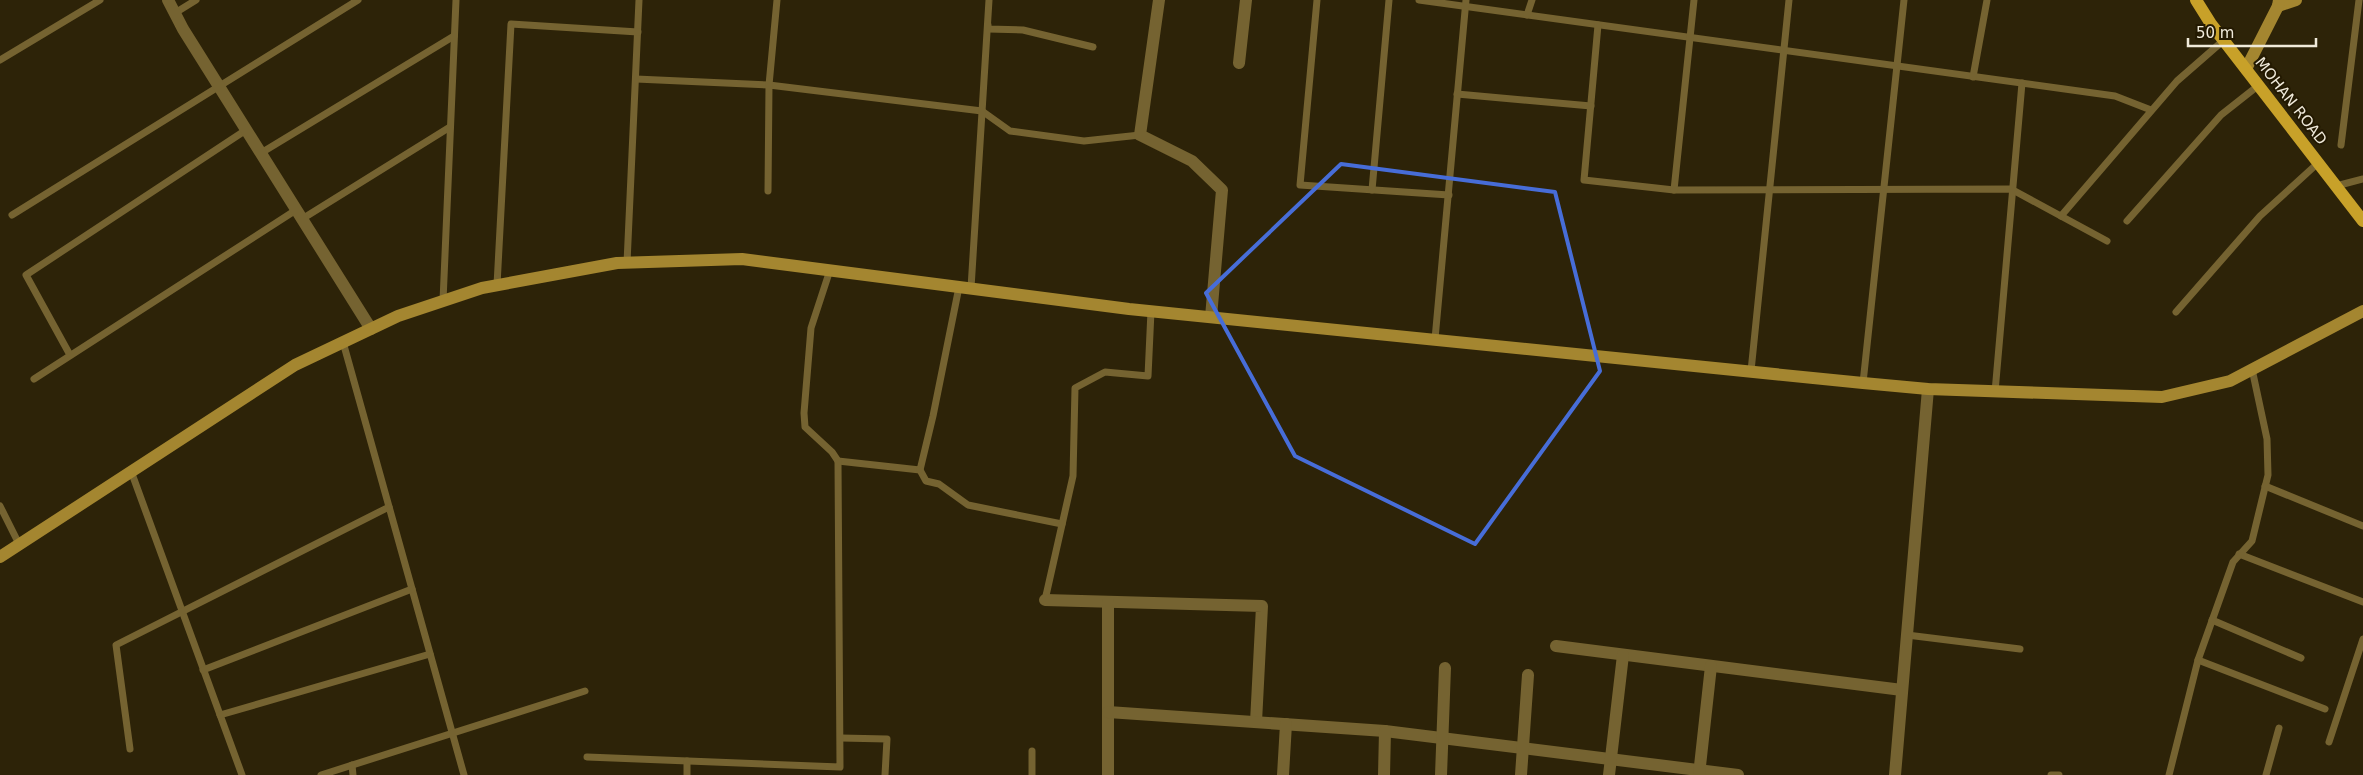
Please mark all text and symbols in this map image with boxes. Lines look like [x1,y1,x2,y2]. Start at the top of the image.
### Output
scale bar [2188,15,2316,47]
text: 50 m [2196,24,2234,42]
street label: MOHAN ROAD [2251,54,2331,148]

